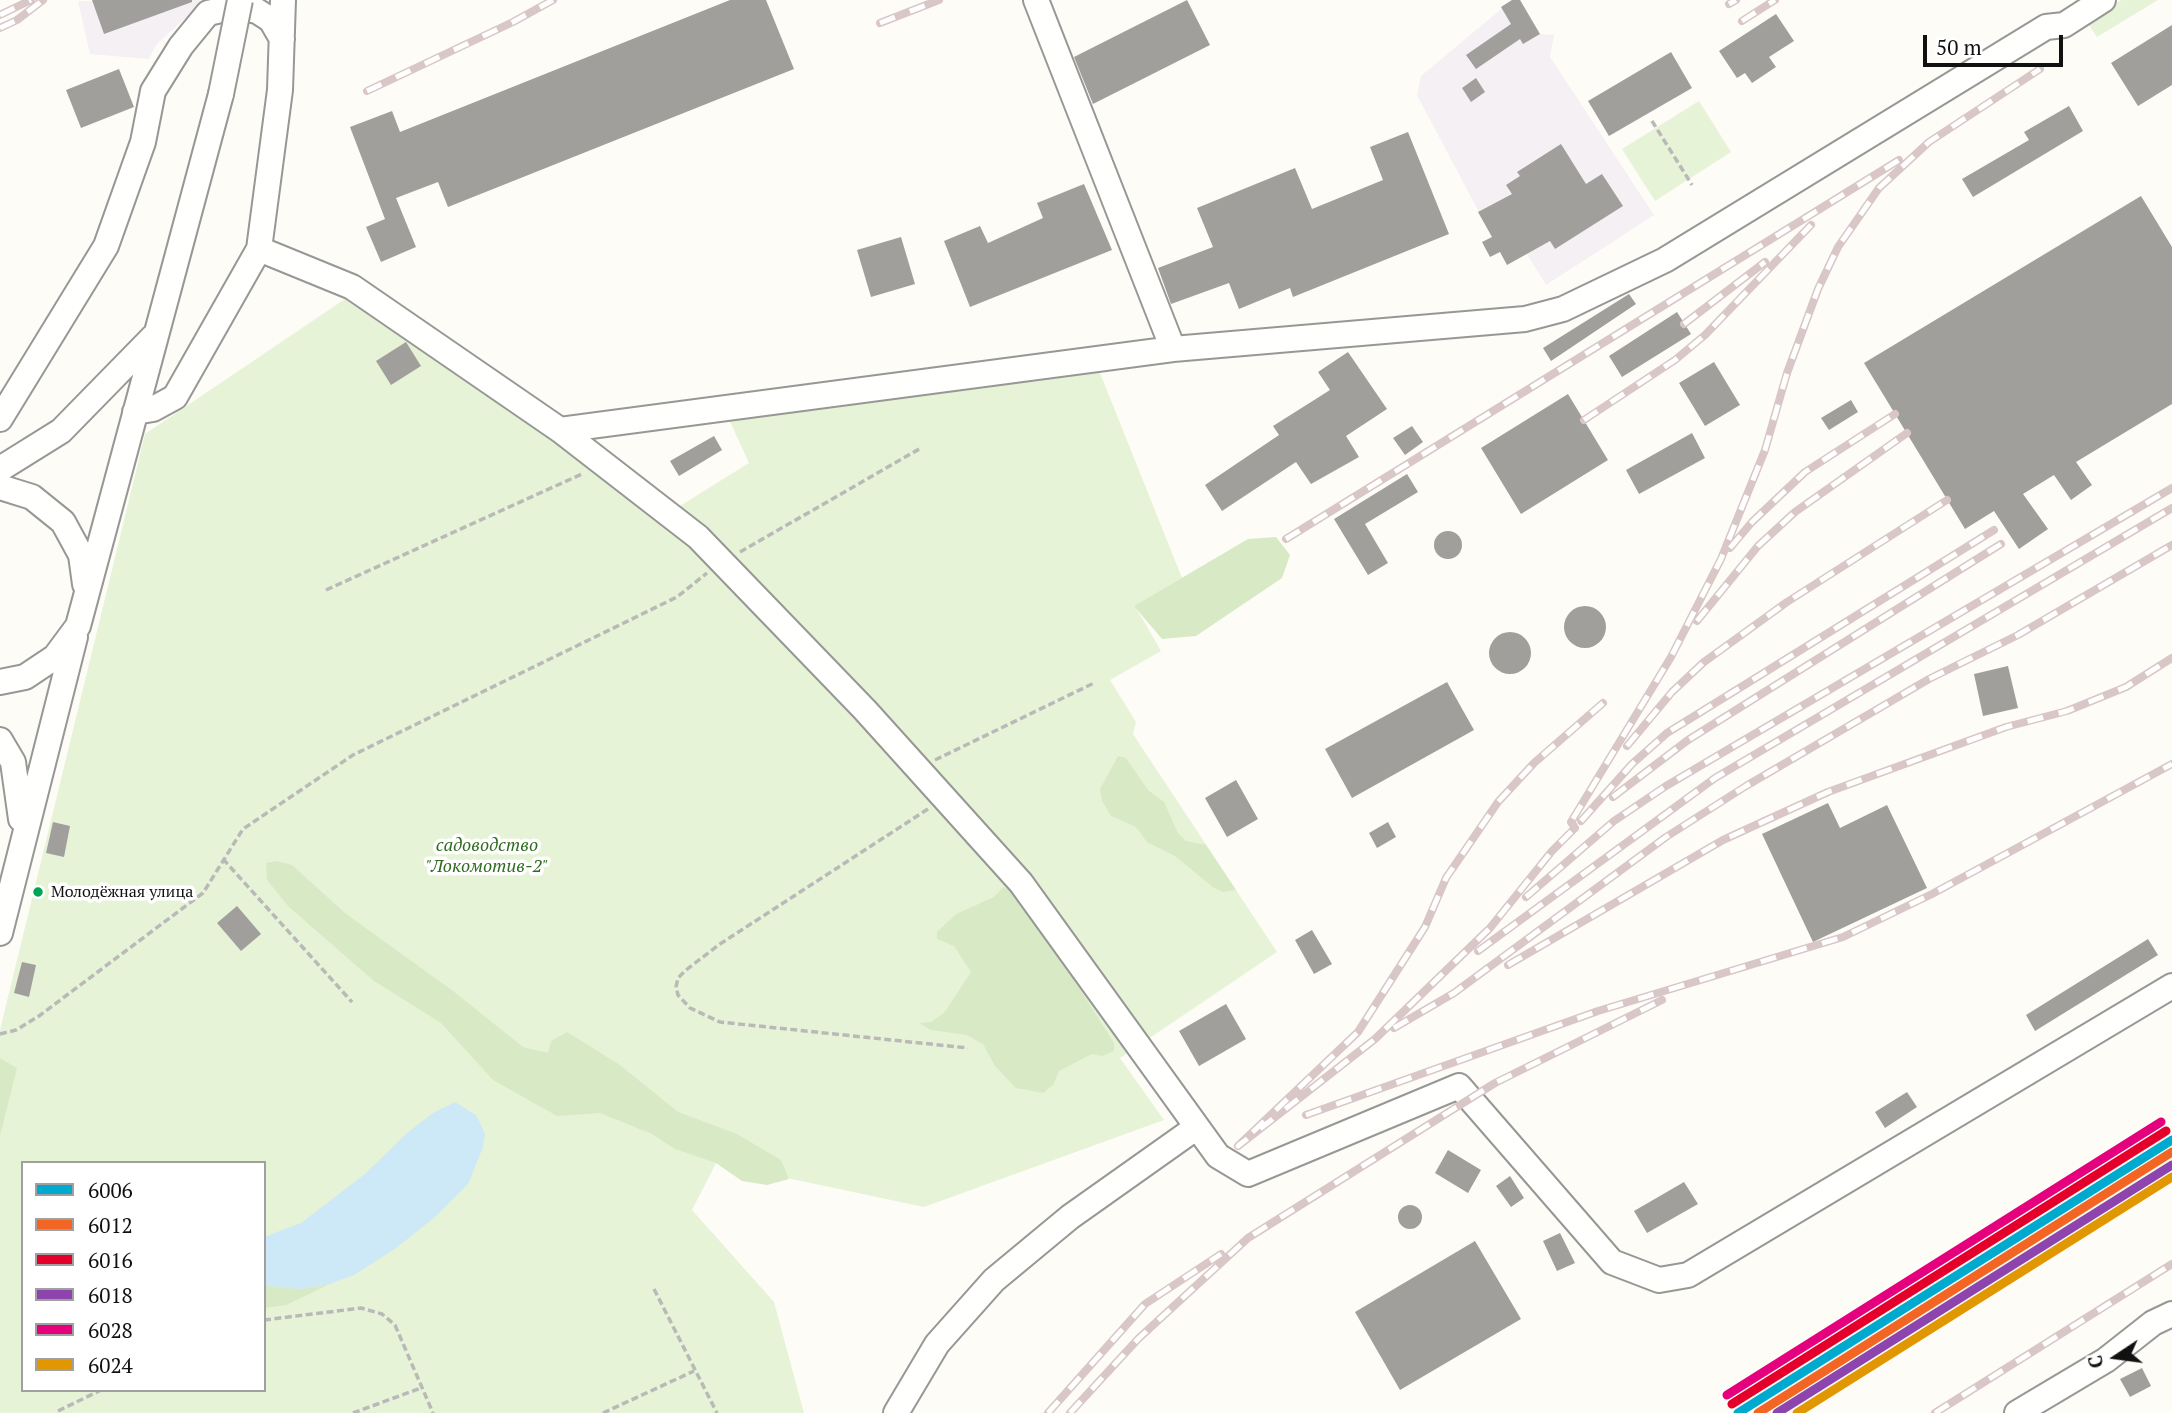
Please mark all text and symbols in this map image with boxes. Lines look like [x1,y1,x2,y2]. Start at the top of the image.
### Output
scale bar [1927,21,2067,65]
text: 50 m [1936,33,1982,61]
park label: садоводство "Локомотив-2" [426,835,548,878]
place label: Молодёжная улица [51,882,193,902]
marker: Молодёжная улица [31,885,45,899]
legend [21,1161,266,1392]
text: 6006 [88,1176,133,1204]
text: 6012 [88,1211,133,1239]
text: 6016 [88,1246,133,1274]
text: 6018 [88,1281,133,1309]
text: 6028 [88,1316,133,1344]
north arrow [2081,1322,2151,1392]
text: 6024 [88,1351,133,1379]
text: С [2081,1353,2109,1371]

